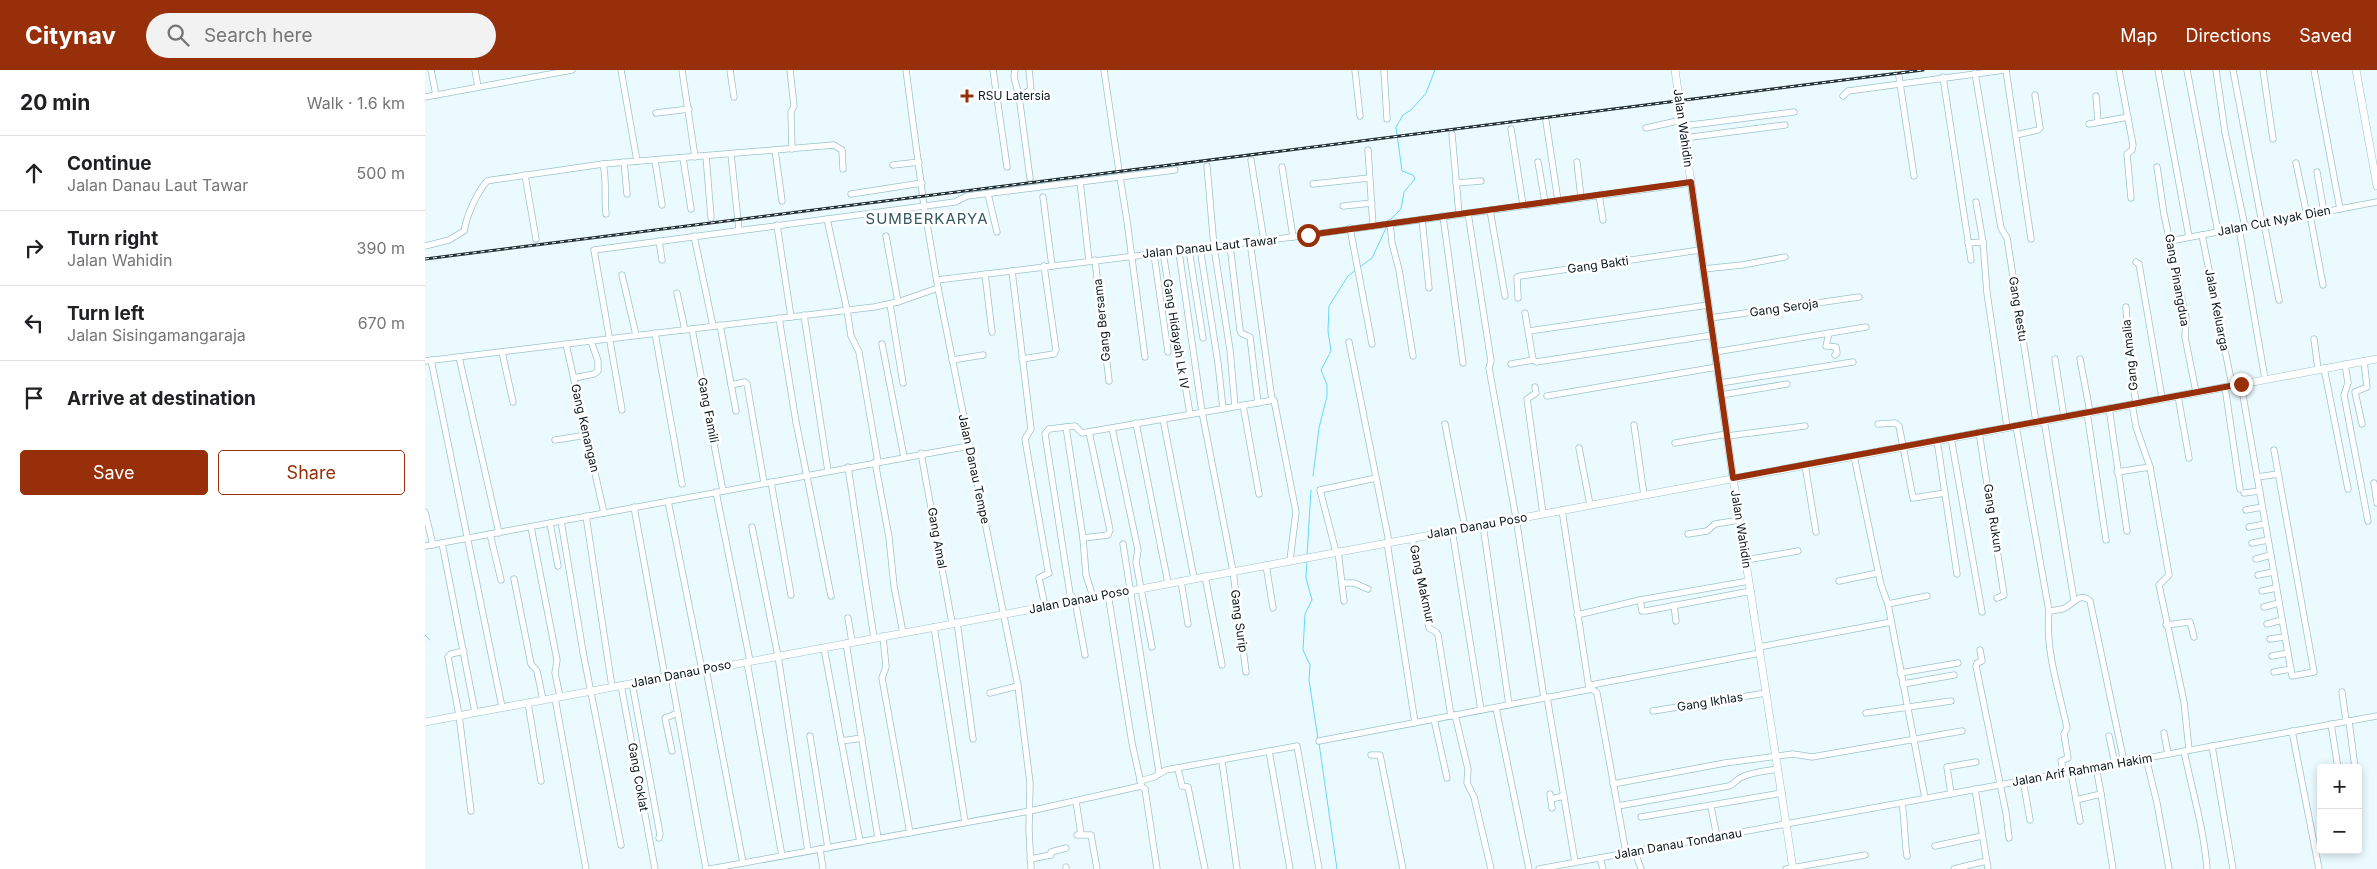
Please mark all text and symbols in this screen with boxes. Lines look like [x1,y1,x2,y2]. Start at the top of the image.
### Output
search box [146,13,496,58]
text: Citynav [25,21,116,50]
icon: search [164,21,192,49]
text: Search here [204,24,313,47]
text: Map [2120,25,2158,46]
text: Directions [2186,25,2271,46]
text: Saved [2299,25,2352,46]
place label: RSU Latersia [978,88,1051,103]
street label: Jalan Wahidin [1671,88,1696,168]
marker: RSU Latersia [960,89,974,103]
text: 20 min [20,90,90,115]
text: Walk · 1.6 km [307,93,405,113]
text: Continue [67,152,152,175]
icon: ahead [20,159,48,187]
text: 500 m [357,163,405,183]
text: Jalan Danau Laut Tawar [67,175,248,195]
street label: Jalan Cut Nyak Dien [2216,202,2332,239]
district label: SUMBERKARYA [866,209,988,228]
route start [1297,224,1320,247]
text: Turn right [67,227,158,250]
street label: Jalan Danau Laut Tawar [1142,232,1279,261]
street label: Gang Pinangdua [2162,233,2193,327]
icon: right [20,234,48,262]
text: 390 m [357,238,405,258]
text: Jalan Wahidin [67,250,172,270]
street label: Gang Bakti [1566,253,1630,276]
street label: Jalan Keluarga [2202,268,2233,352]
street label: Gang Restu [2006,275,2031,342]
street label: Gang Bersama [1090,278,1113,362]
street label: Gang Hidayah Lk IV [1160,278,1193,390]
street label: Gang Seroja [1749,295,1819,320]
text: Turn left [67,302,145,325]
icon: left [20,309,48,337]
text: 670 m [358,313,405,333]
street label: Gang Amalia [2118,319,2141,391]
text: Jalan Sisingamangaraja [67,325,246,345]
route end [2230,373,2253,396]
street label: Gang Famili [695,376,722,444]
street label: Gang Kenangan [568,382,603,474]
icon: arrive [20,384,48,412]
text: Arrive at destination [67,387,256,410]
street label: Jalan Danau Tempe [956,413,993,525]
button: Save [20,450,208,495]
button: Share [218,450,405,495]
street label: Gang Rukun [1981,483,2006,553]
street label: Jalan Wahidin [1728,489,1755,569]
street label: Gang Amal [925,506,950,570]
street label: Jalan Danau Poso [1426,509,1528,542]
street label: Gang Makmur [1407,543,1438,625]
street label: Jalan Danau Poso [1028,582,1130,617]
street label: Gang Surip [1228,589,1251,653]
street label: Jalan Danau Poso [630,656,732,691]
street label: Gang Ikhlas [1676,689,1744,714]
street label: Gang Coklat [625,741,652,813]
street label: Jalan Arif Rahman Hakim [2011,750,2153,789]
map controls [2317,764,2362,854]
button: + [2317,764,2362,809]
button: − [2317,809,2362,854]
street label: Jalan Danau Tondanau [1613,825,1743,862]

